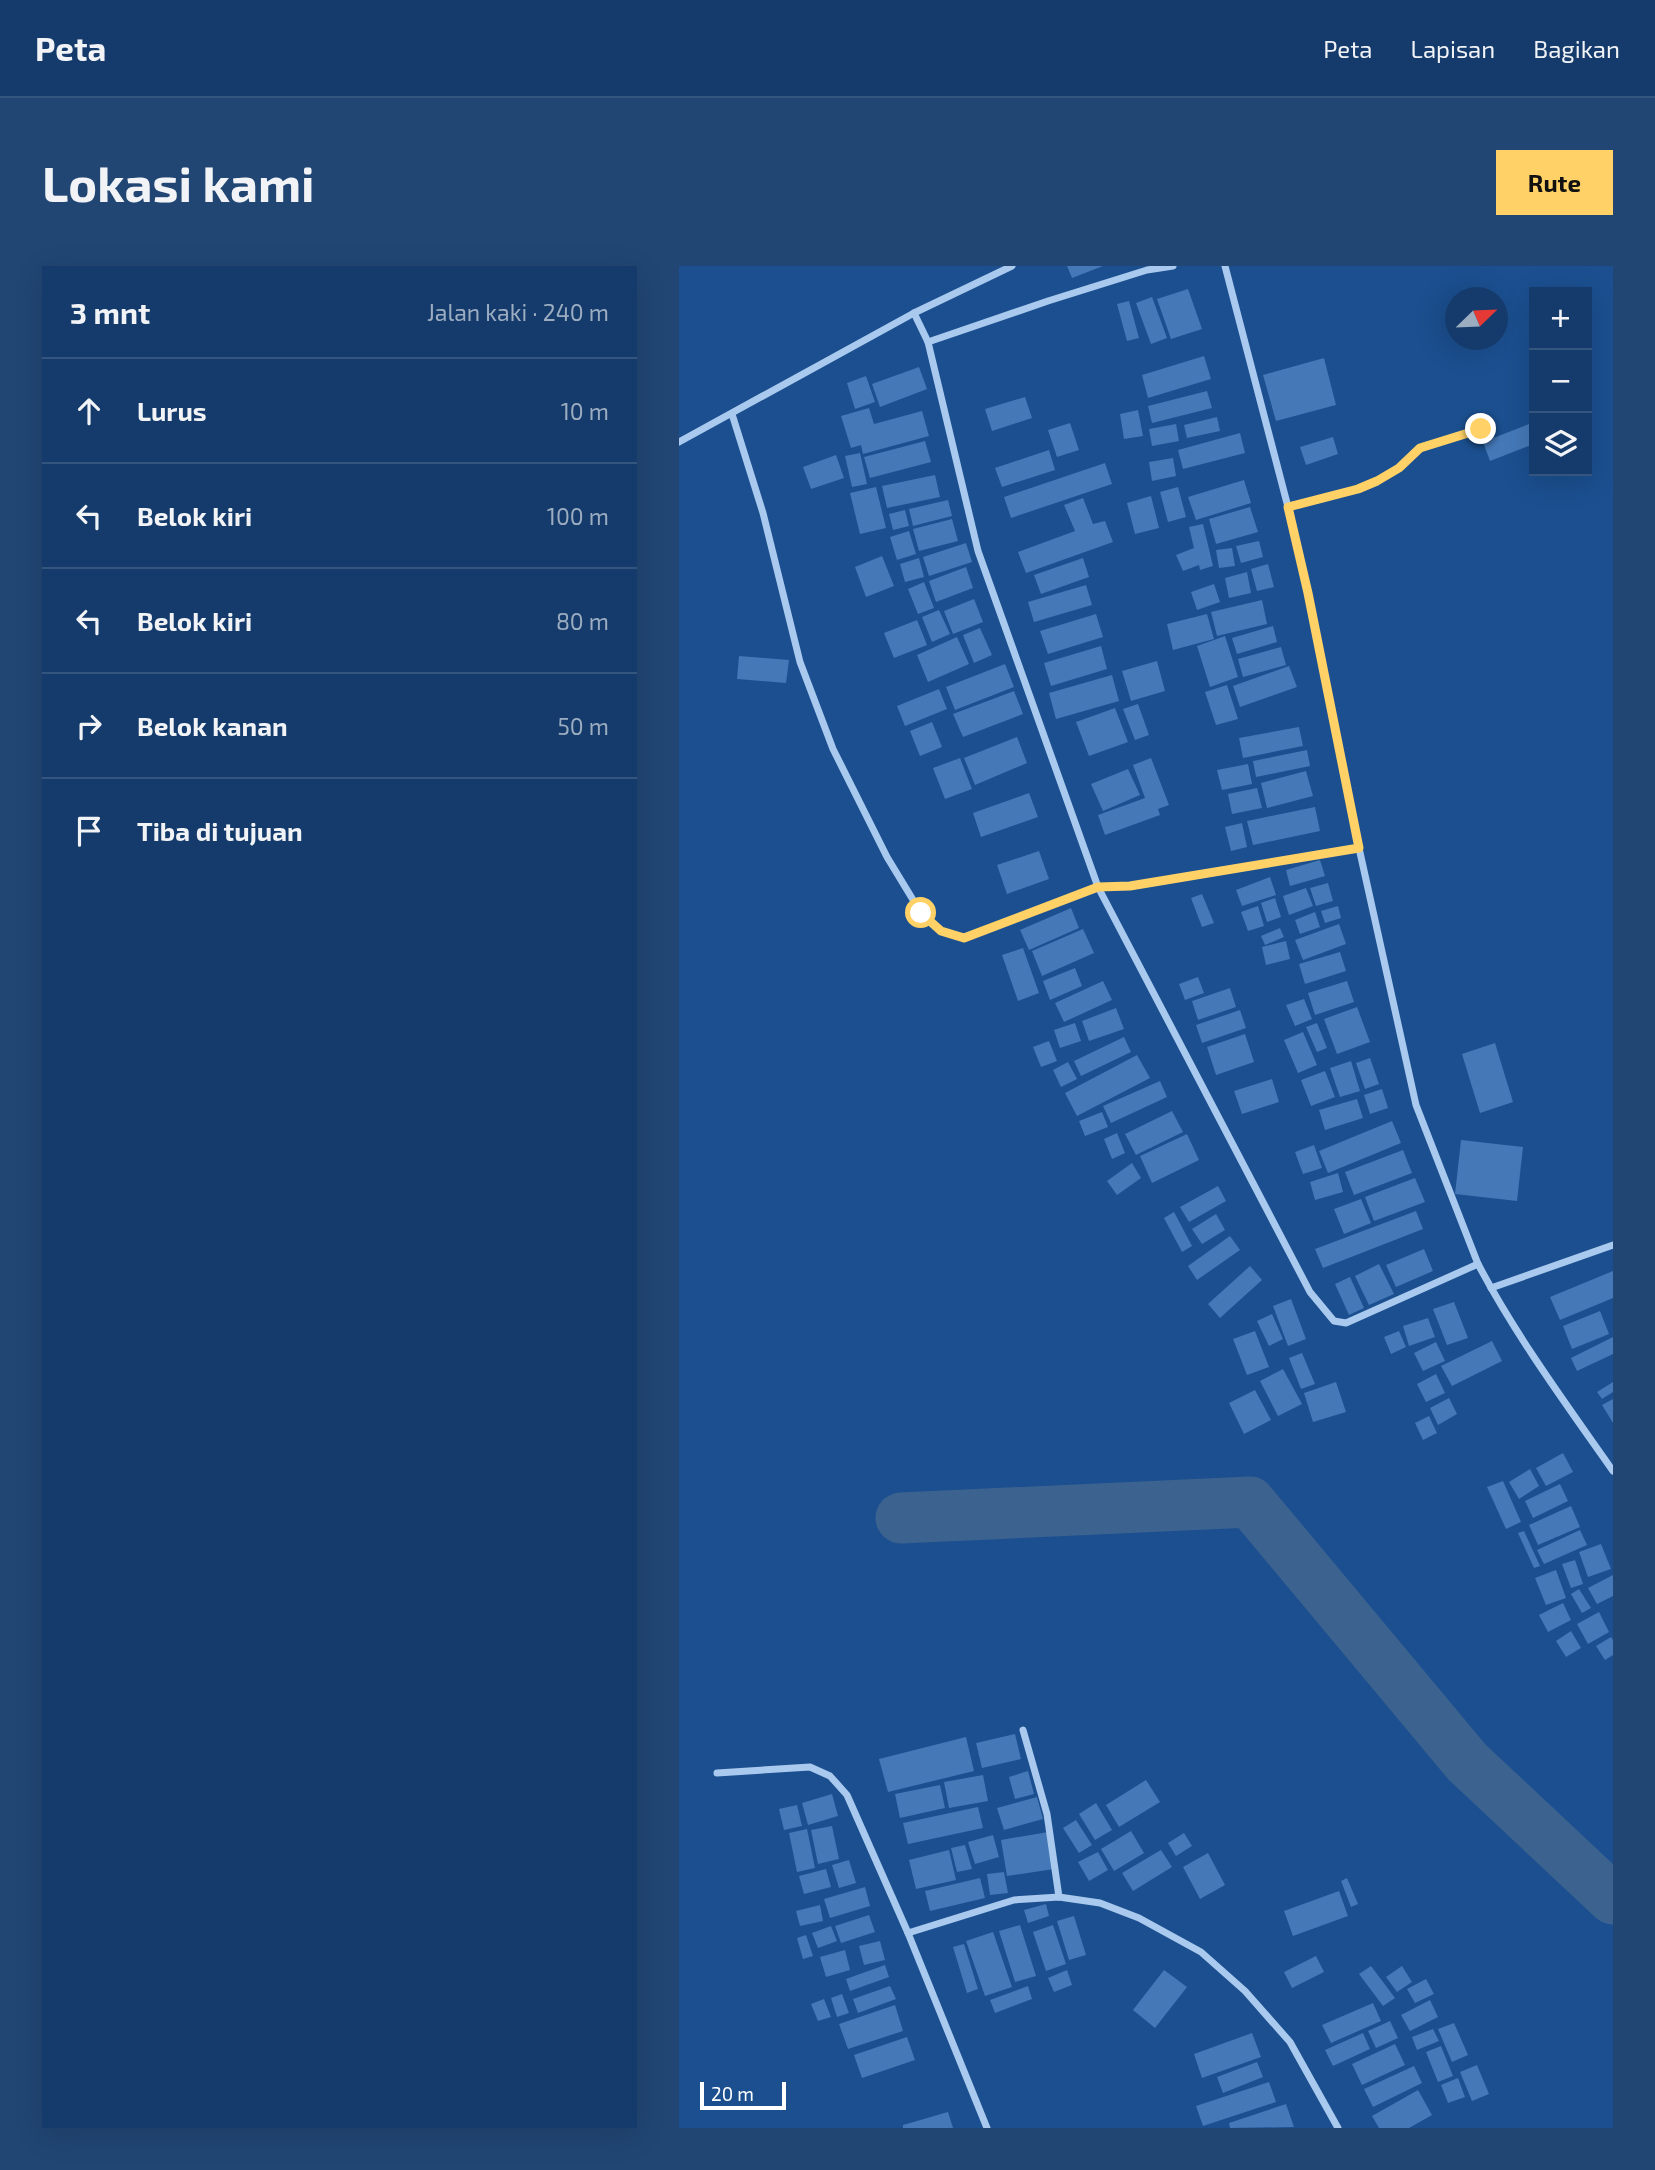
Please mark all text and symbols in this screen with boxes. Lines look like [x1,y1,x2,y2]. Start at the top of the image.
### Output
text: Peta [35,28,106,68]
text: Peta [1323,34,1373,63]
text: Lapisan [1411,34,1495,63]
text: Bagikan [1533,34,1620,63]
button: Rute [1496,150,1613,215]
text: Lokasi kami [42,153,315,212]
north arrow [1445,287,1508,350]
map controls [1529,287,1592,476]
button: + [1529,287,1592,350]
text: 3 mnt [70,294,150,330]
text: Jalan kaki · 240 m [427,298,609,326]
button: − [1529,350,1592,413]
icon: ahead [70,392,108,430]
text: Lurus [137,395,207,426]
text: 10 m [561,397,609,425]
route end [1465,413,1496,444]
button: layers [1529,413,1592,476]
icon: left [70,497,108,535]
text: Belok kiri [137,500,252,531]
text: 100 m [547,502,609,530]
icon: left [70,602,108,640]
text: Belok kiri [137,605,252,636]
text: 80 m [556,607,609,635]
icon: right [70,707,108,745]
text: Belok kanan [137,710,288,741]
text: 50 m [558,712,609,740]
icon: arrive [70,812,108,850]
text: Tiba di tujuan [137,815,303,846]
route start [905,897,936,928]
scale bar [700,2079,786,2111]
text: 20 m [711,2082,754,2105]

